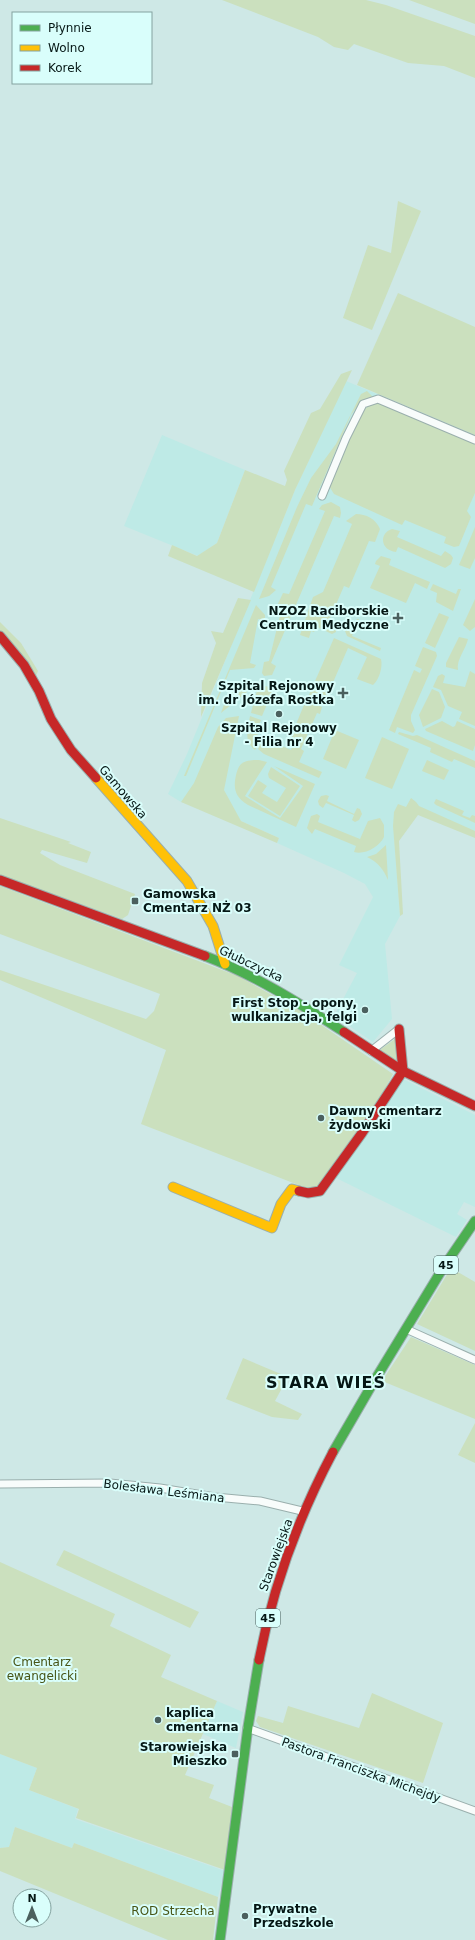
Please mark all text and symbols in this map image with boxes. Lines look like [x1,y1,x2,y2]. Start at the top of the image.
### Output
legend [12,12,152,84]
text: Płynnie [48,21,92,35]
text: Wolno [48,41,85,55]
text: Korek [48,61,82,75]
place label: NZOZ Raciborskie Centrum Medyczne [259,604,389,632]
marker: NZOZ Raciborskie Centrum Medyczne [392,612,404,624]
place label: Szpital Rejonowy im. dr Józefa Rostka [198,679,334,707]
marker: Szpital Rejonowy im. dr Józefa Rostka [337,687,349,699]
marker: Szpital Rejonowy - Filia nr 4 [274,709,284,719]
place label: Szpital Rejonowy - Filia nr 4 [221,721,337,749]
street label: Gamowska [96,763,150,821]
place label: Gamowska Cmentarz NŻ 03 [143,887,252,915]
marker: Gamowska Cmentarz NŻ 03 [130,896,140,906]
street label: Głubczycka [217,943,285,985]
place label: First Stop - opony, wulkanizacja, felgi [231,996,357,1024]
marker: First Stop - opony, wulkanizacja, felgi [360,1005,370,1015]
place label: Dawny cmentarz żydowski [329,1104,442,1132]
marker: Dawny cmentarz żydowski [316,1113,326,1123]
road number: 45 [434,1256,458,1274]
district label: STARA WIEŚ [266,1373,386,1392]
street label: Bolesława Leśmiana [103,1477,225,1505]
street label: Starowiejska [256,1517,296,1593]
road number: 45 [256,1609,280,1627]
park label: Cmentarz ewangelicki [7,1655,77,1683]
place label: kaplica cmentarna [166,1706,239,1734]
marker: kaplica cmentarna [153,1715,163,1725]
street label: Pastora Franciszka Michejdy [280,1735,442,1805]
place label: Starowiejska Mieszko [140,1740,227,1768]
marker: Starowiejska Mieszko [230,1749,240,1759]
north arrow [12,1888,52,1928]
text: N [27,1892,37,1905]
place label: Prywatne Przedszkole [253,1902,334,1930]
park label: ROD Strzecha [131,1904,215,1918]
marker: Prywatne Przedszkole [240,1911,250,1921]

